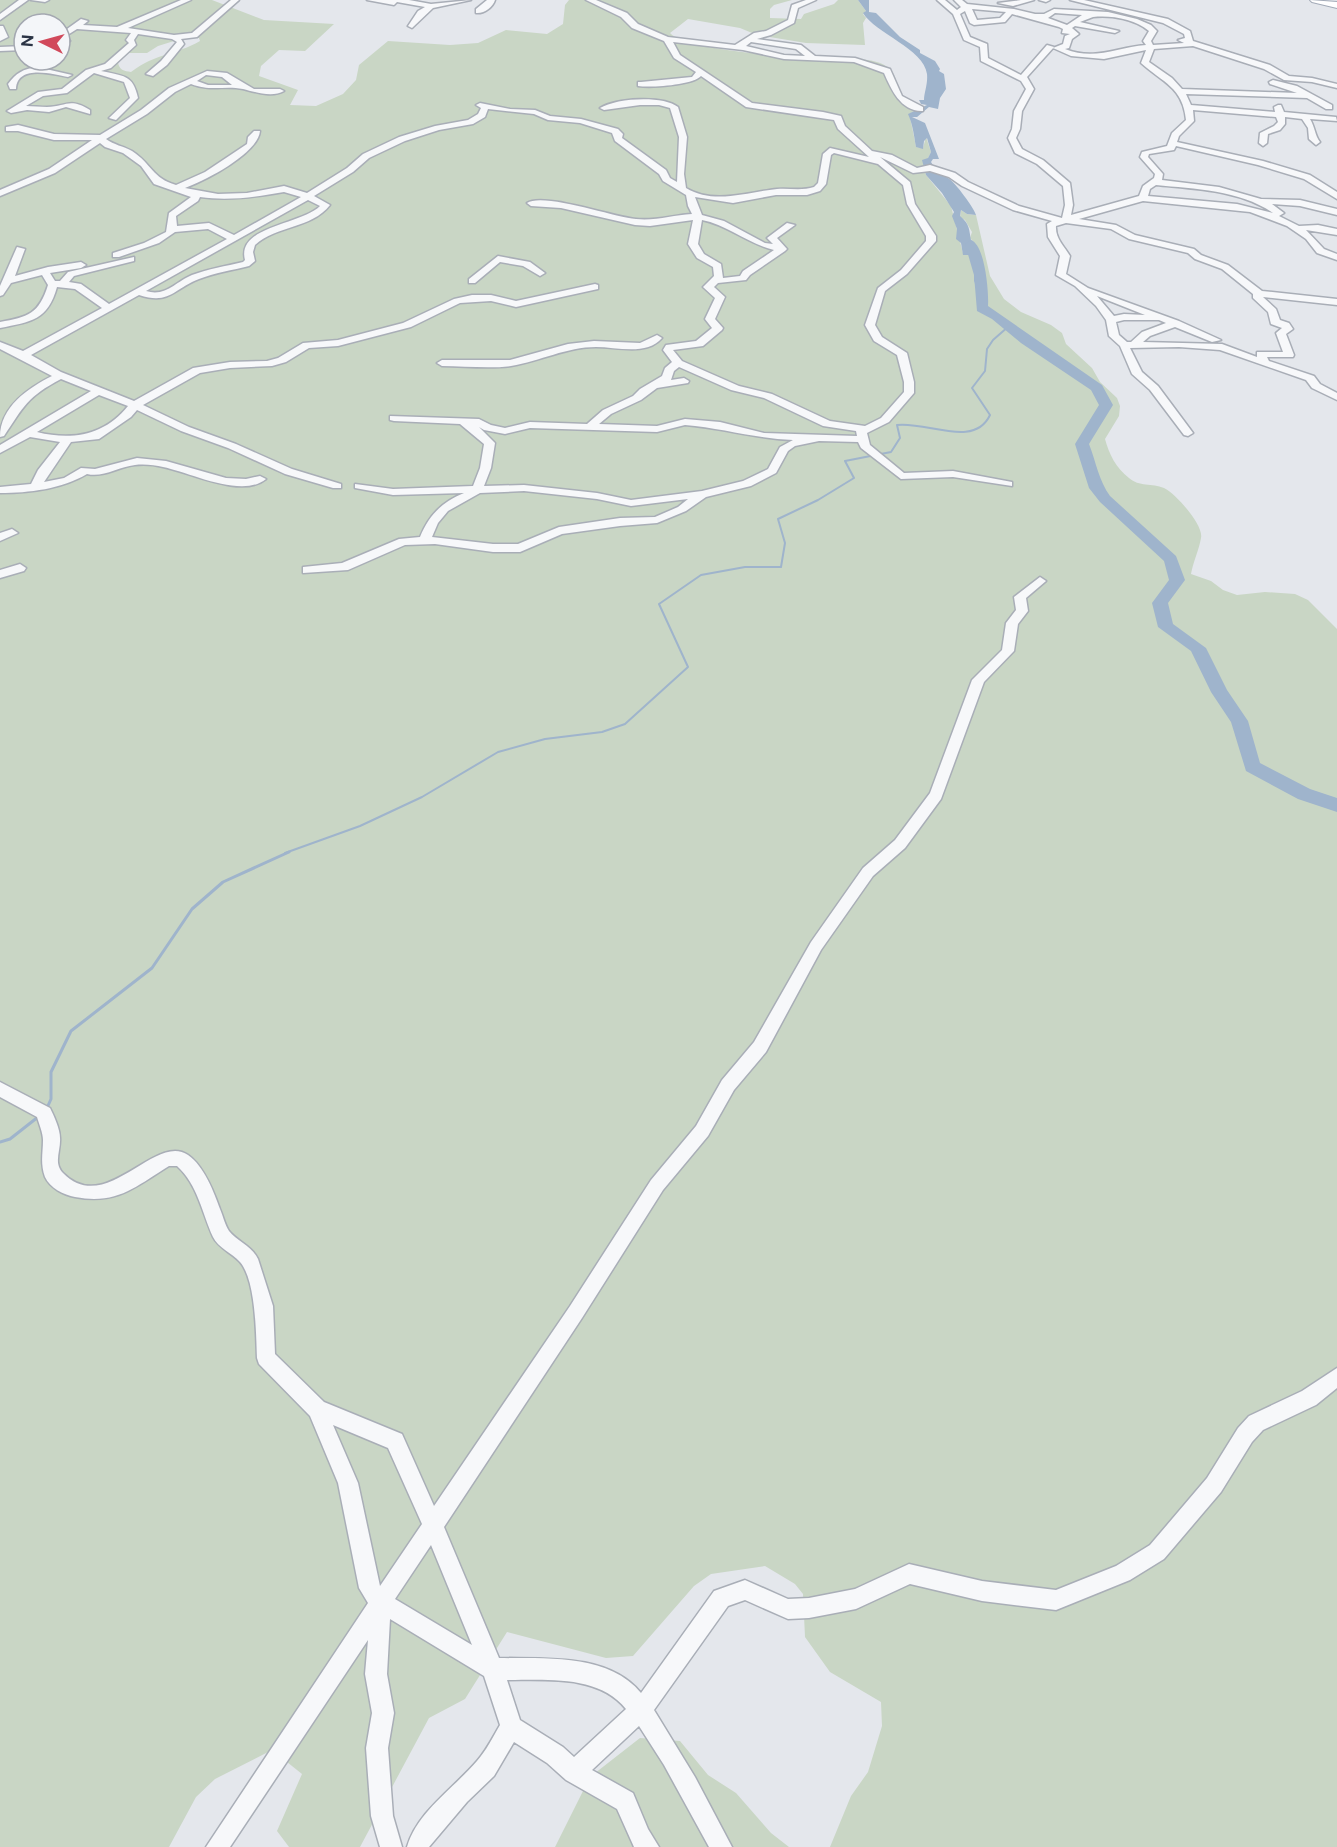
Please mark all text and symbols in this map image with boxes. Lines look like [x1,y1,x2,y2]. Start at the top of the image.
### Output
north arrow [12,12,72,72]
text: N [18,34,38,48]

